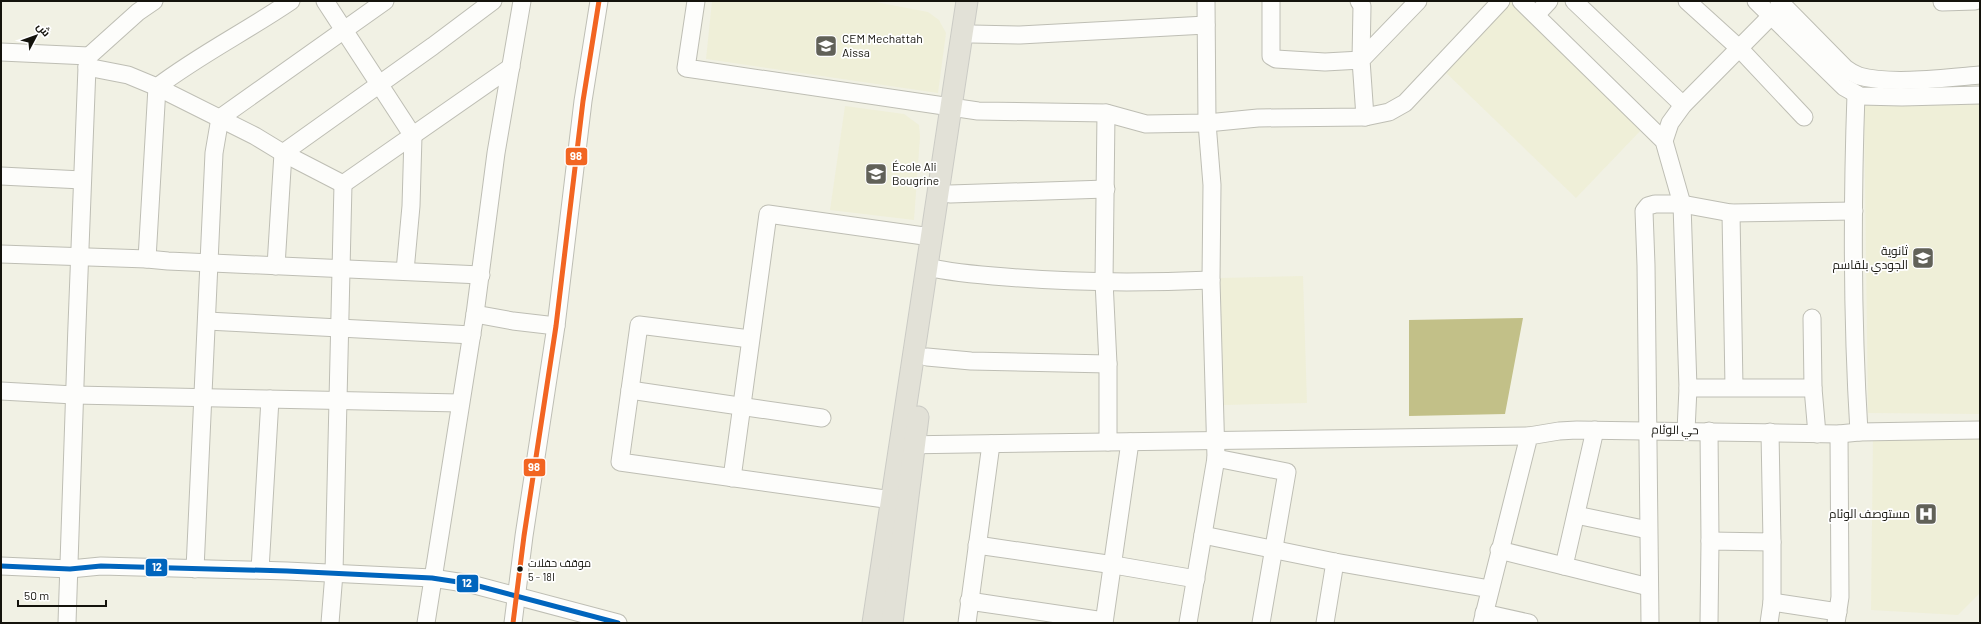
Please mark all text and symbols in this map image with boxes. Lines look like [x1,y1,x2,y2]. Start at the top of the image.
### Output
north arrow [16,16,56,56]
text: ش [34,20,53,39]
place label: CEM Mechattah Aissa [842,31,923,59]
school or university icon: CEM Mechattah Aissa [813,33,839,59]
line badge: 98 [565,147,588,166]
text: 98 [570,149,582,162]
place label: École Ali Bougrine [892,159,939,187]
school or university icon: École Ali Bougrine [863,161,889,187]
place label: ثانوية الجودي بلقاسم [1832,243,1909,275]
school or university icon: ثانوية الجودي بلقاسم [1910,245,1936,271]
street label: حي الوئام [1651,422,1699,440]
line badge: 98 [523,458,546,477]
text: 98 [528,460,540,473]
hospital icon: مستوصف الوئام [1913,501,1939,527]
place label: مستوصف الوئام [1829,506,1910,522]
place label: موقف حفلات 5 - 18ا [528,556,591,583]
line badge: 12 [145,558,168,577]
text: 12 [152,560,162,573]
marker: موقف حفلات 5 - 18ا [515,564,525,574]
line badge: 12 [456,574,479,593]
text: 12 [462,576,472,589]
scale bar [18,582,106,608]
text: 50 m [24,588,49,602]

